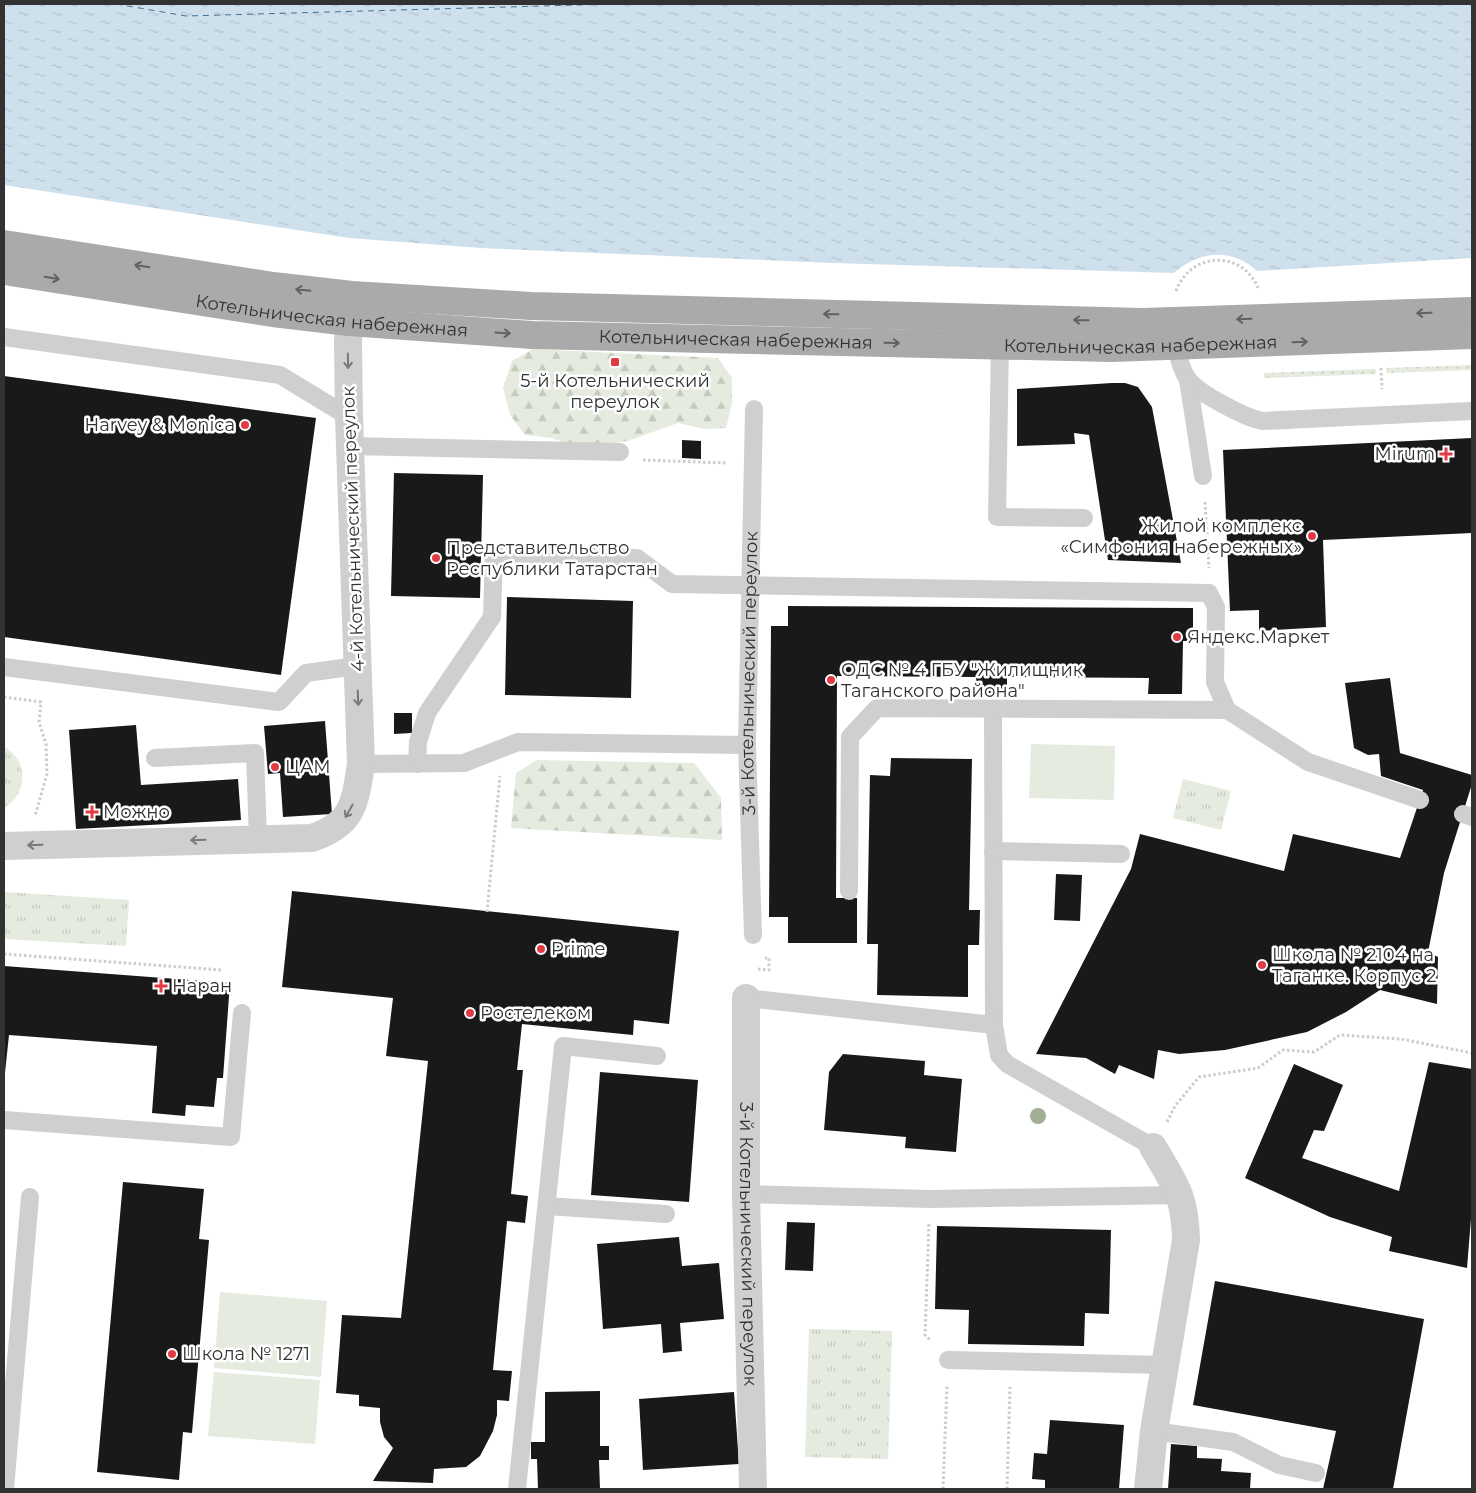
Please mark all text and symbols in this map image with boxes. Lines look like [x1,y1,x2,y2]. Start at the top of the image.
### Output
one-way arrow [135,261,151,271]
one-way arrow [44,274,60,284]
one-way arrow [296,285,312,295]
street label: Котельническая набережная [194,290,469,341]
one-way arrow [824,309,840,319]
one-way arrow [1416,309,1432,318]
one-way arrow [1236,314,1252,324]
one-way arrow [1073,315,1090,325]
street label: Котельническая набережная [598,325,873,354]
one-way arrow [494,328,510,337]
street label: Котельническая набережная [1003,331,1278,359]
one-way arrow [1291,337,1307,347]
one-way arrow [884,338,900,348]
one-way arrow [344,353,353,369]
marker: 5-й Котельнический переулок [609,356,621,368]
place label: 5-й Котельнический переулок [520,370,710,413]
street label: 4-й Котельнический переулок [337,385,369,672]
place label: Harvey & Monica [85,414,235,436]
marker: Harvey & Monica [239,419,251,431]
place label: Mirum [1375,443,1435,465]
marker: Mirum [1439,447,1453,461]
place label: Жилой комплекс «Симфония набережных» [1060,515,1302,558]
street label: 3-й Котельнический переулок [736,530,762,815]
marker: Жилой комплекс «Симфония набережных» [1306,530,1318,542]
place label: Представительство Республики Татарстан [446,537,658,580]
marker: Представительство Республики Татарстан [430,552,442,564]
place label: Яндекс.Маркет [1187,626,1330,648]
marker: Яндекс.Маркет [1171,631,1183,643]
place label: ОДС № 4 ГБУ "Жилищник Таганского района" [841,659,1084,702]
marker: ОДС № 4 ГБУ "Жилищник Таганского района" [825,674,837,686]
one-way arrow [354,690,363,706]
place label: ЦАМ [285,756,331,778]
marker: ЦАМ [269,761,281,773]
place label: Можно [103,801,170,823]
one-way arrow [344,803,354,817]
marker: Можно [85,805,99,819]
one-way arrow [190,836,206,845]
one-way arrow [28,840,44,850]
place label: Prime [551,938,606,960]
marker: Prime [535,943,547,955]
place label: Школа № 2104 на Таганке. Корпус 2 [1272,944,1436,987]
marker: Школа № 2104 на Таганке. Корпус 2 [1256,959,1268,971]
place label: Наран [172,975,232,997]
marker: Наран [154,979,168,993]
place label: Ростелеком [480,1002,591,1024]
marker: Ростелеком [464,1007,476,1019]
street label: 3-й Котельнический переулок [735,1102,762,1387]
place label: Школа № 1271 [182,1343,310,1365]
marker: Школа № 1271 [166,1348,178,1360]

